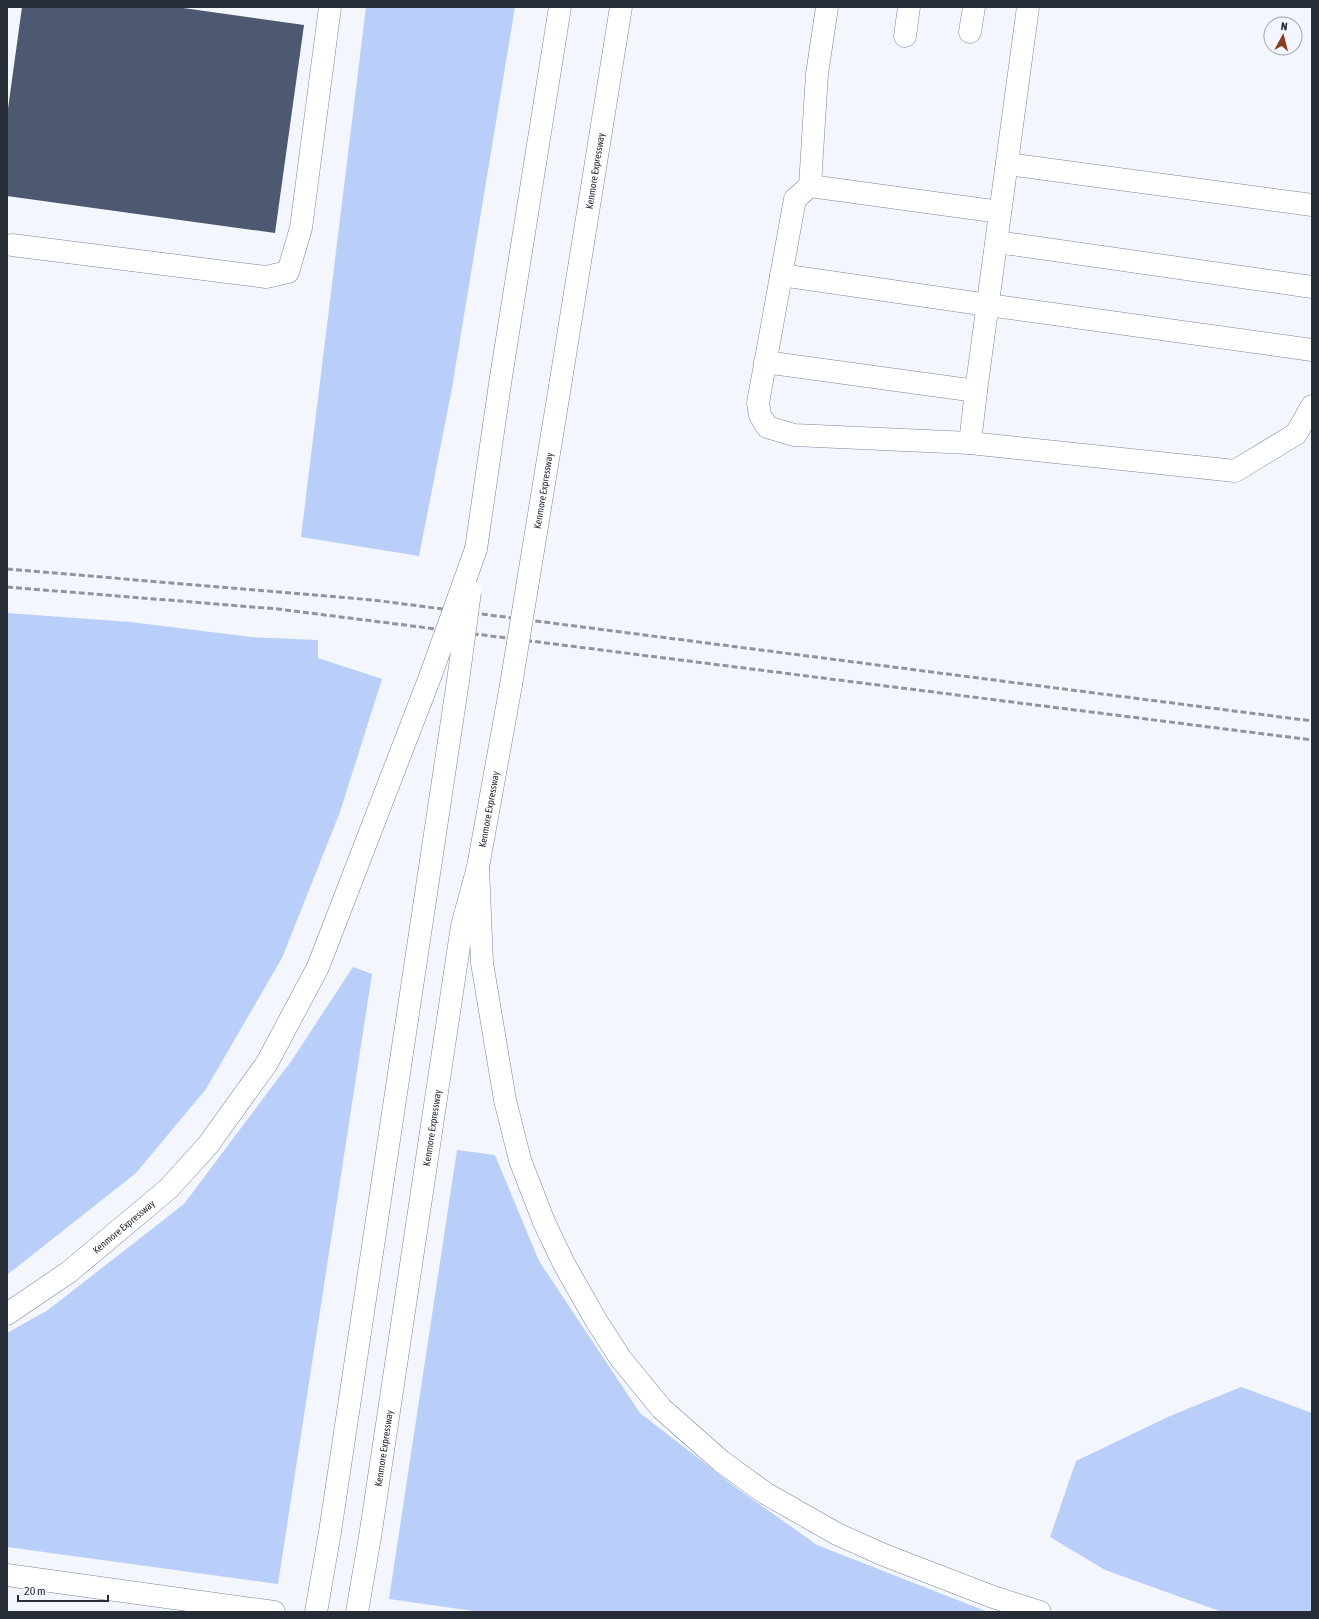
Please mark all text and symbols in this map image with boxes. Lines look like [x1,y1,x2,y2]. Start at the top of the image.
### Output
north arrow [1263,16,1303,56]
text: N [1280,20,1288,32]
street label: Kenmore Expressway [584,132,607,210]
street label: Kenmore Expressway [532,452,555,530]
street label: Kenmore Expressway [477,770,501,848]
street label: Kenmore Expressway [421,1089,443,1167]
street label: Kenmore Expressway [91,1198,157,1256]
street label: Kenmore Expressway [373,1409,395,1487]
scale bar [18,1577,108,1603]
text: 20 m [24,1584,46,1598]

